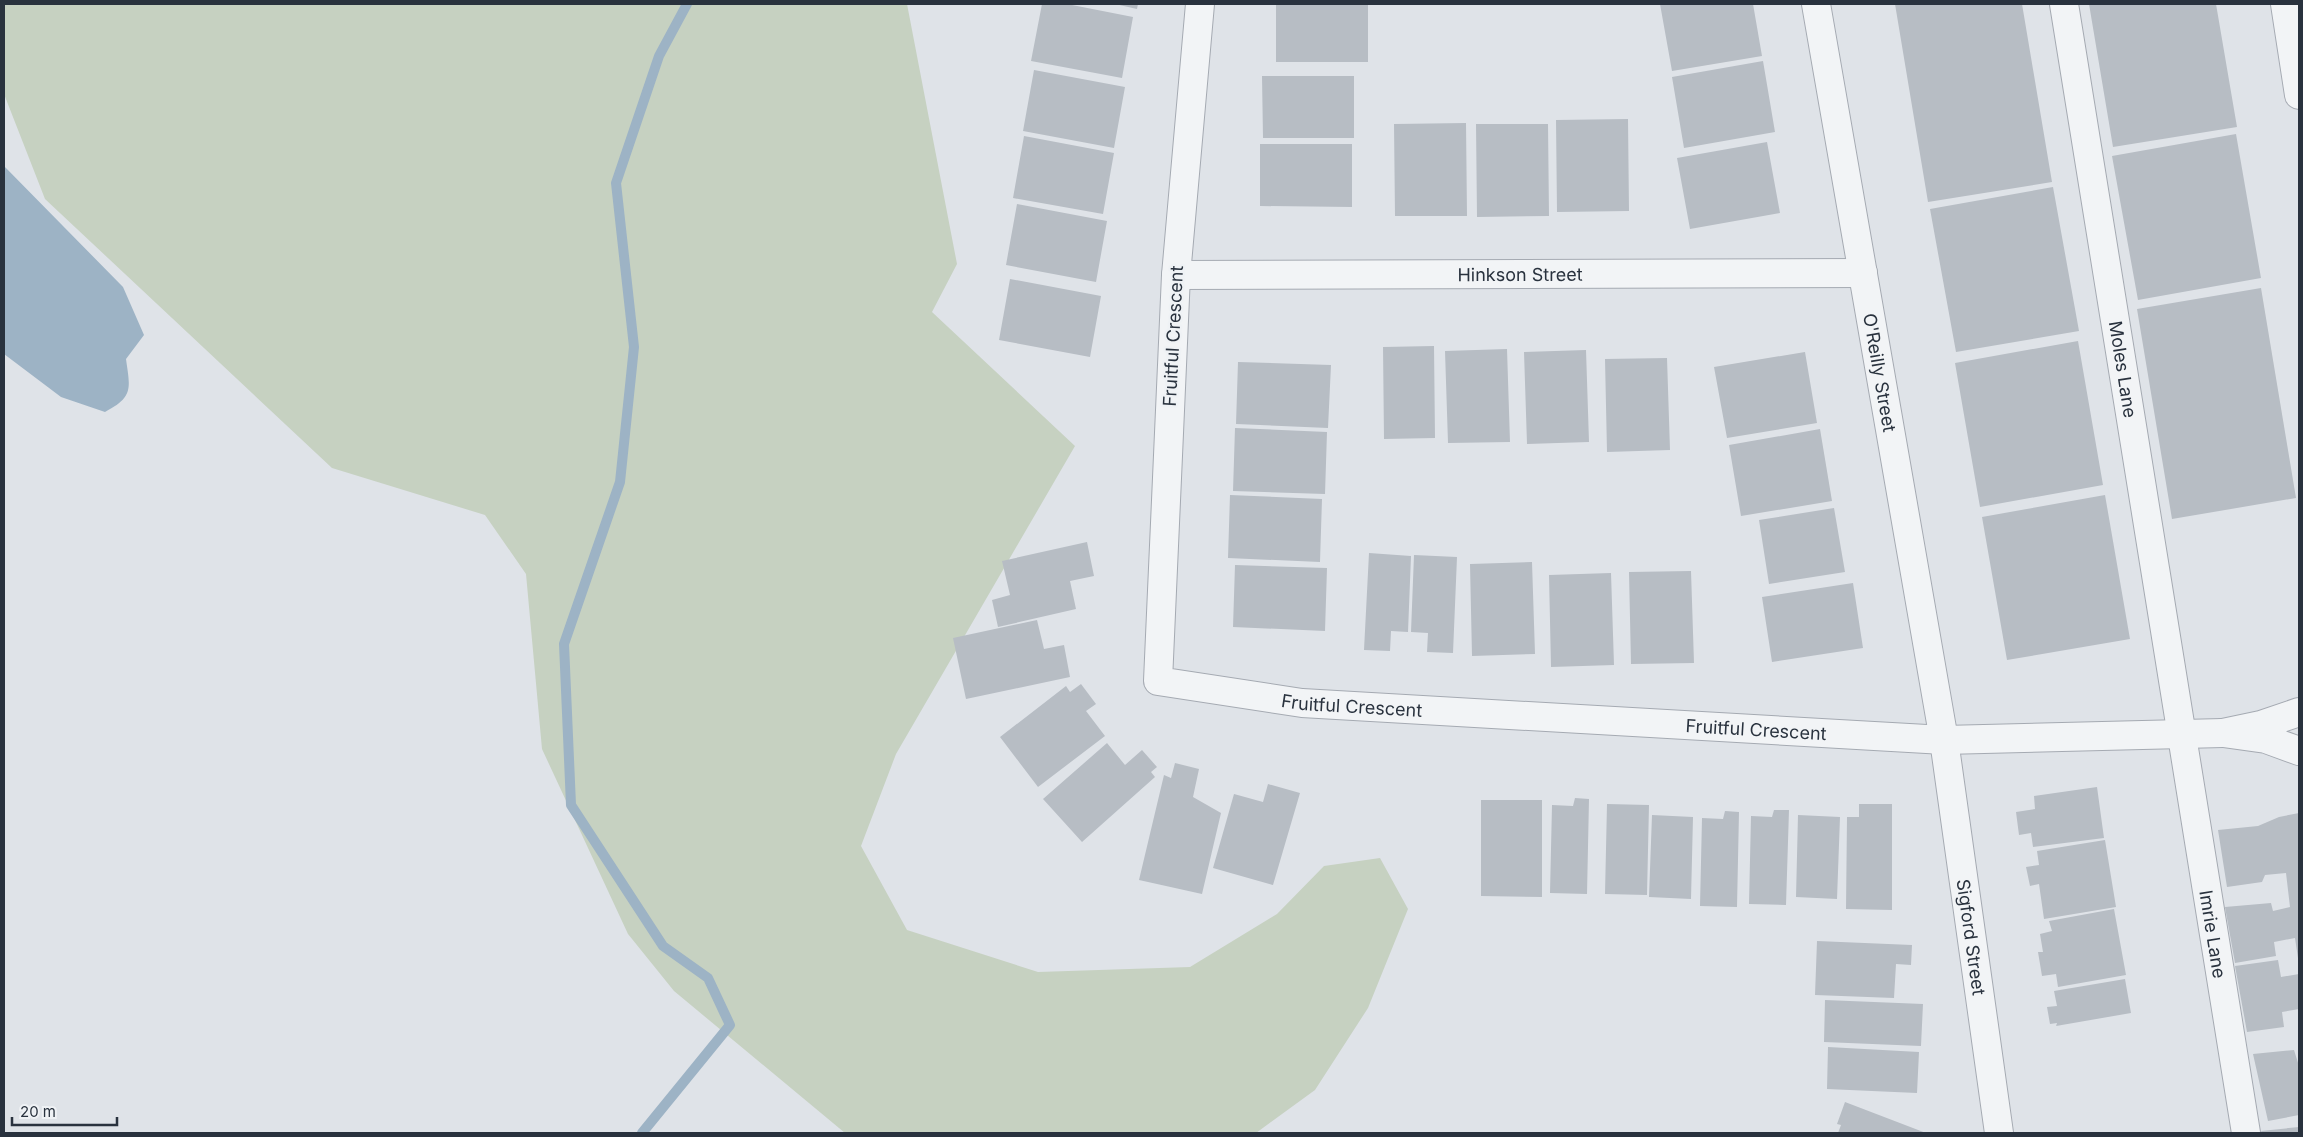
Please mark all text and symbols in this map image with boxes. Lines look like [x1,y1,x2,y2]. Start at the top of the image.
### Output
street label: Hinkson Street [1457,263,1583,285]
street label: Fruitful Crescent [1159,265,1187,407]
street label: O'Reilly Street [1859,311,1901,434]
street label: Moles Lane [2105,319,2141,419]
street label: Fruitful Crescent [1280,689,1423,720]
street label: Fruitful Crescent [1685,715,1827,744]
street label: Sigford Street [1953,877,1990,997]
street label: Imrie Lane [2196,888,2231,980]
scale bar [12,1094,118,1126]
text: 20 m [20,1102,56,1121]

